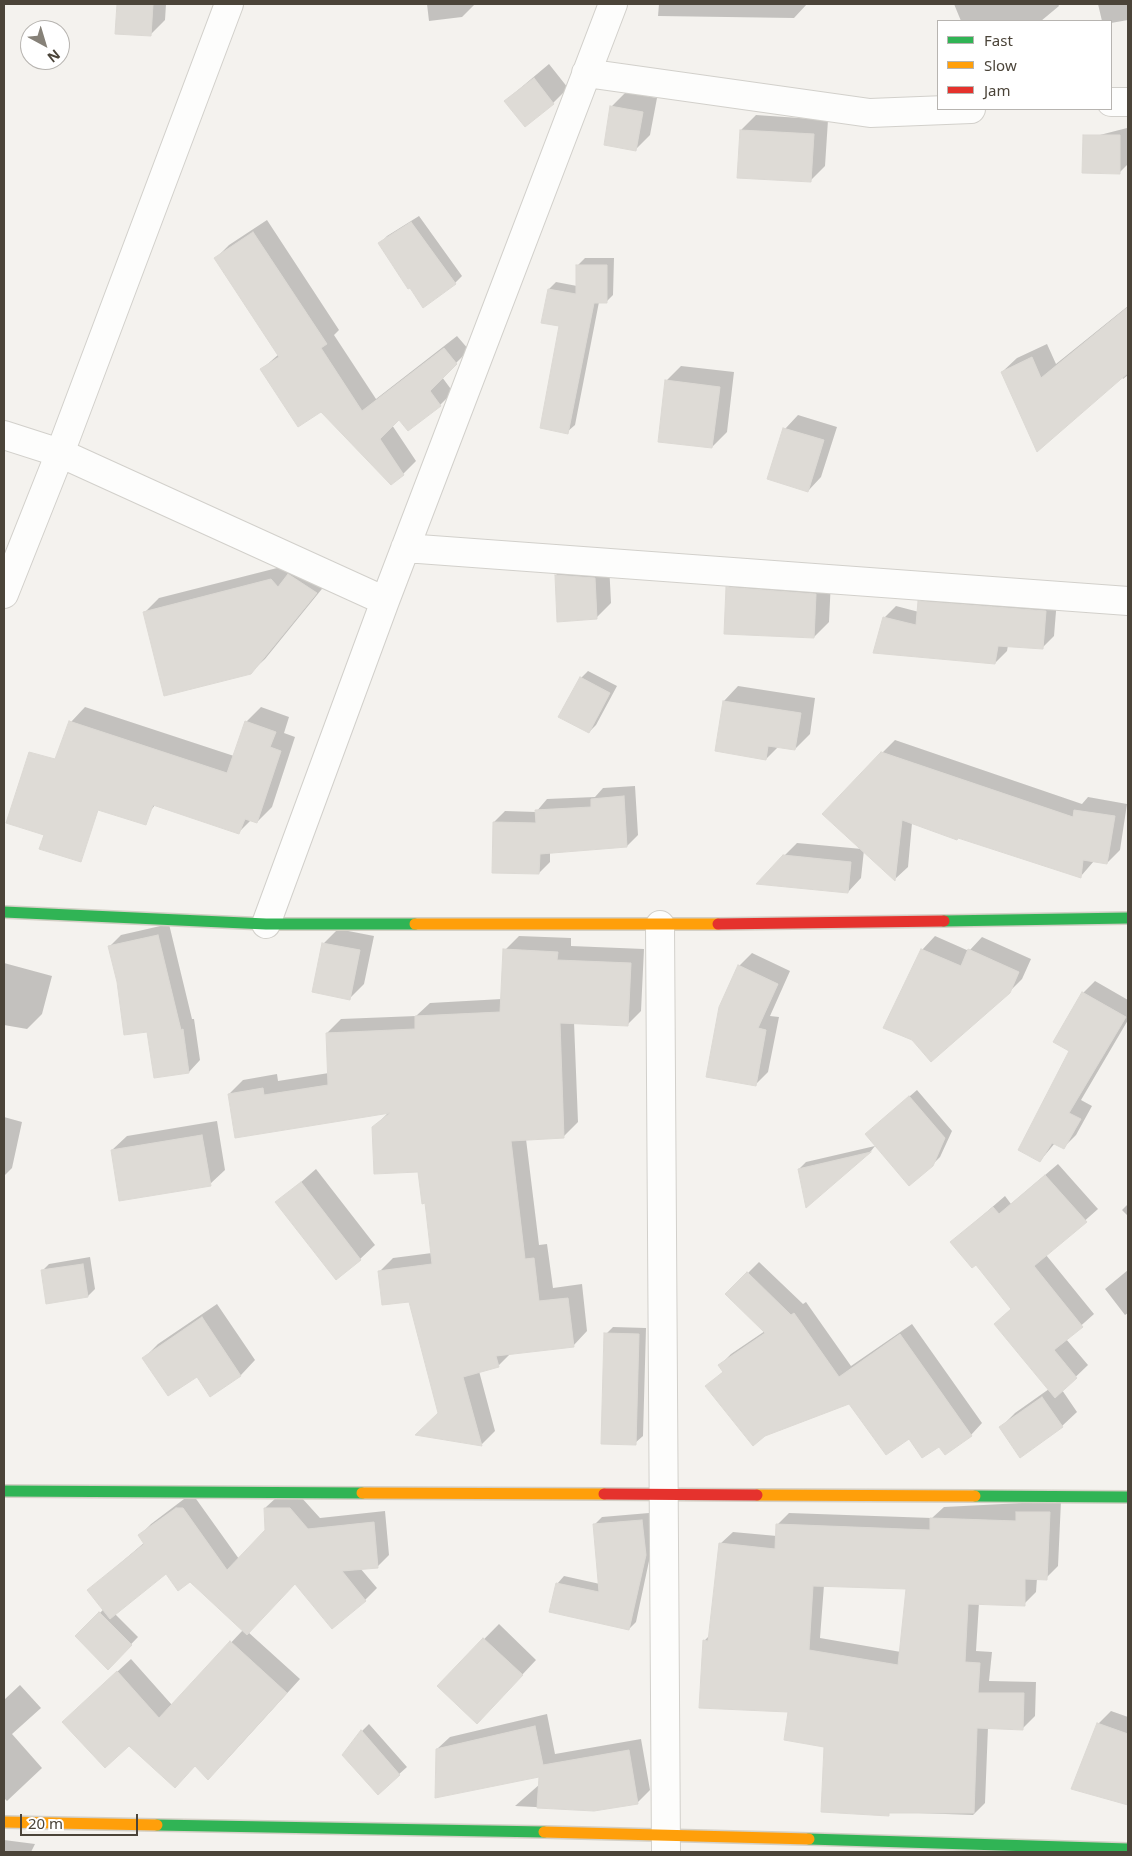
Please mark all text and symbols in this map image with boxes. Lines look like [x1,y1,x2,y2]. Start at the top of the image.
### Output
north arrow [20,20,70,70]
legend [937,20,1112,110]
text: Fast [984,30,1013,50]
text: N [44,45,65,67]
text: Slow [984,55,1017,75]
text: Jam [984,80,1011,100]
scale bar [22,1804,140,1836]
text: 20 m [28,1813,63,1833]

